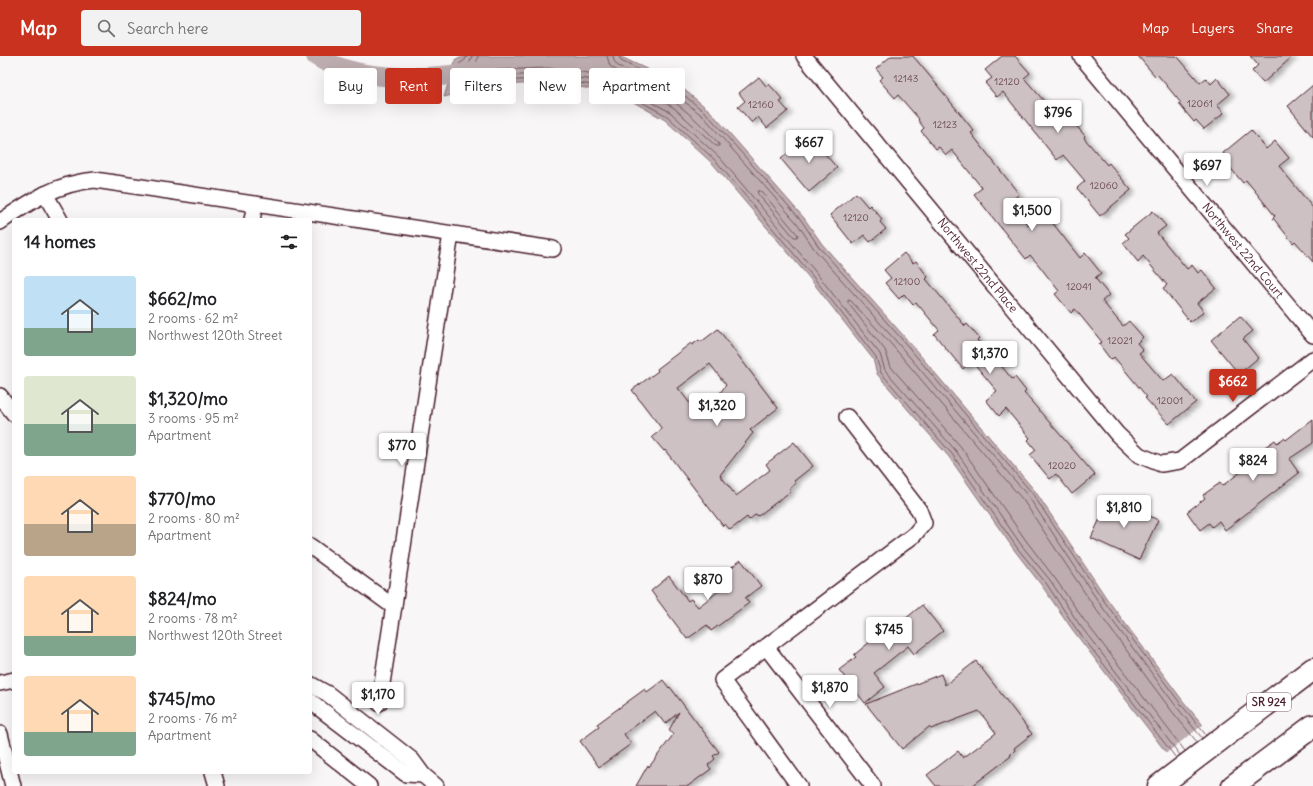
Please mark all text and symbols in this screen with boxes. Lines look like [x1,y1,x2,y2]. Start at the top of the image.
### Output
search box [81,10,361,46]
text: Map [20,16,57,40]
icon: search [95,17,117,39]
text: Search here [127,19,208,38]
text: Map [1142,19,1169,37]
text: Layers [1191,19,1234,37]
text: Share [1256,19,1293,37]
chip: Buy [324,68,377,104]
chip: Rent [385,68,442,104]
chip: Filters [450,68,516,104]
chip: New [524,68,581,104]
chip: Apartment [589,68,685,104]
house number: 12143 [894,72,919,85]
house number: 12120 [994,75,1020,88]
house number: 12061 [1187,97,1213,110]
house number: 12160 [748,98,774,111]
pin: $796 [1034,100,1082,134]
text: $796 [1044,104,1072,121]
house number: 12123 [933,118,958,131]
pin: $667 [785,130,833,164]
text: $667 [795,134,823,151]
pin: $697 [1183,153,1231,187]
text: $697 [1193,157,1221,174]
house number: 12060 [1090,179,1118,192]
pin: $1,500 [999,198,1065,232]
street label: Northwest 22nd Court [1199,199,1287,301]
text: $1,500 [1012,202,1052,219]
house number: 12120 [843,211,869,224]
street label: Northwest 22nd Place [934,215,1021,315]
text: 14 homes [24,231,96,253]
icon: filters [278,231,300,253]
house number: 12100 [894,275,920,288]
house number: 12041 [1066,280,1092,293]
text: $662/mo [148,288,217,310]
icon: home [56,292,104,340]
text: 2 rooms · 62 m² [148,310,238,327]
text: Northwest 120th Street [148,327,282,344]
house number: 12021 [1107,334,1133,347]
pin: $1,370 [957,341,1023,375]
text: $1,370 [971,345,1009,362]
pin: $662 [1209,369,1257,403]
text: $662 [1218,373,1248,390]
text: $1,320/mo [148,388,228,410]
icon: home [56,392,104,440]
pin: $1,320 [684,393,750,427]
house number: 12001 [1157,394,1183,407]
text: $1,320 [698,397,736,414]
text: 3 rooms · 95 m² [148,410,239,427]
text: Apartment [148,427,211,444]
pin: $770 [378,433,426,467]
text: $770 [388,437,416,454]
pin: $824 [1229,448,1277,482]
text: $824 [1238,452,1268,469]
house number: 12020 [1048,459,1076,472]
text: $770/mo [148,488,216,510]
icon: home [56,492,104,540]
pin: $1,810 [1091,495,1157,529]
text: $1,810 [1106,499,1142,516]
text: 2 rooms · 80 m² [148,510,240,527]
text: Apartment [148,527,211,544]
pin: $870 [684,567,732,601]
text: $870 [693,571,723,588]
text: $824/mo [148,588,217,610]
icon: home [56,592,104,640]
text: 2 rooms · 78 m² [148,610,238,627]
pin: $745 [865,617,913,651]
text: $745 [875,621,903,638]
text: Northwest 120th Street [148,627,282,644]
pin: $1,870 [797,675,863,709]
text: $1,870 [811,679,849,696]
pin: $1,170 [345,682,411,716]
text: $1,170 [361,686,395,703]
text: $745/mo [148,688,215,710]
icon: home [56,692,104,740]
road number: SR 924 [1247,693,1291,711]
text: 2 rooms · 76 m² [148,710,237,727]
text: Apartment [148,727,211,744]

